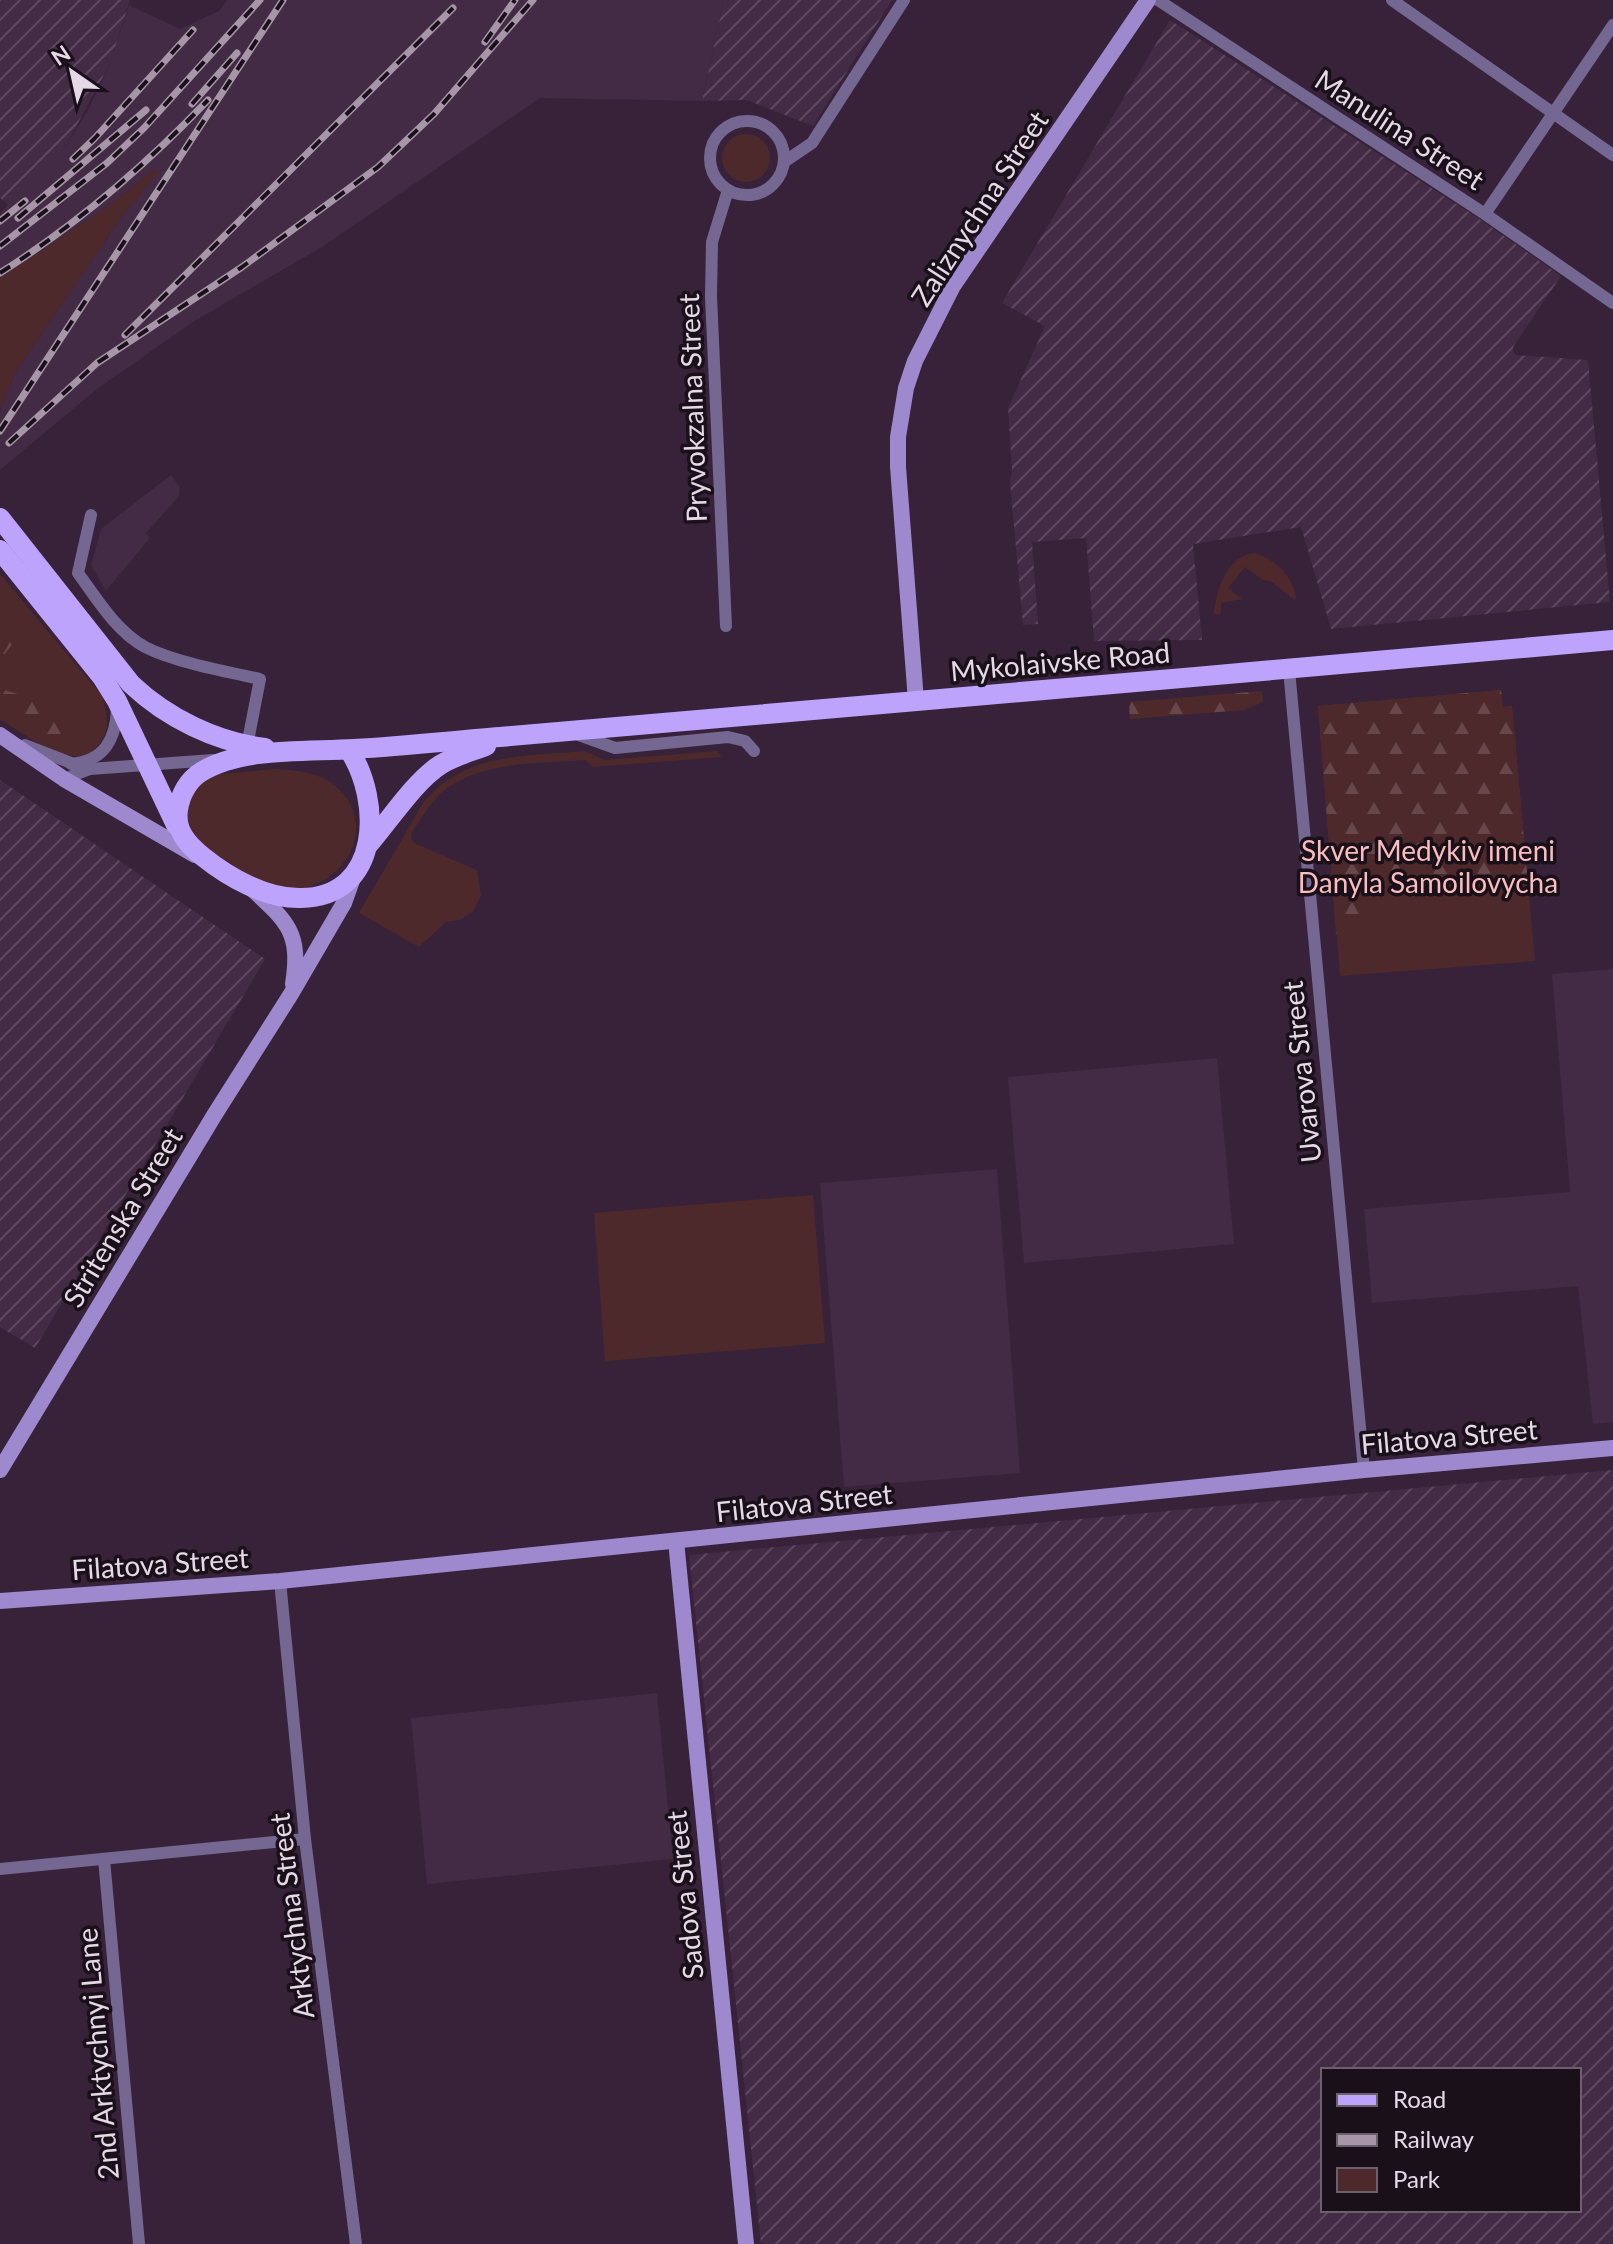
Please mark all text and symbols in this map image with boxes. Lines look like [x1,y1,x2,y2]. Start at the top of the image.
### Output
north arrow [32,32,112,112]
text: N [46,39,75,71]
street label: Manulina Street [1309,62,1491,196]
street label: Zaliznychna Street [903,104,1055,312]
street label: Pryvokzalna Street [671,293,713,523]
street label: Mykolaivske Road [949,634,1171,688]
park label: Skver Medykiv imeni Danyla Samoilovycha [1298,833,1558,899]
street label: Uvarova Street [1275,979,1327,1165]
street label: Stritenska Street [55,1121,189,1313]
street label: Filatova Street [1359,1411,1539,1461]
street label: Filatova Street [714,1476,894,1528]
street label: Filatova Street [70,1540,250,1586]
street label: Sadova Street [658,1809,710,1981]
street label: Arktychna Street [262,1811,320,2021]
street label: 2nd Arktychnyi Lane [69,1927,125,2181]
legend [1321,2068,1581,2212]
text: Road [1393,2084,1446,2113]
text: Railway [1393,2124,1475,2153]
text: Park [1393,2164,1441,2193]

